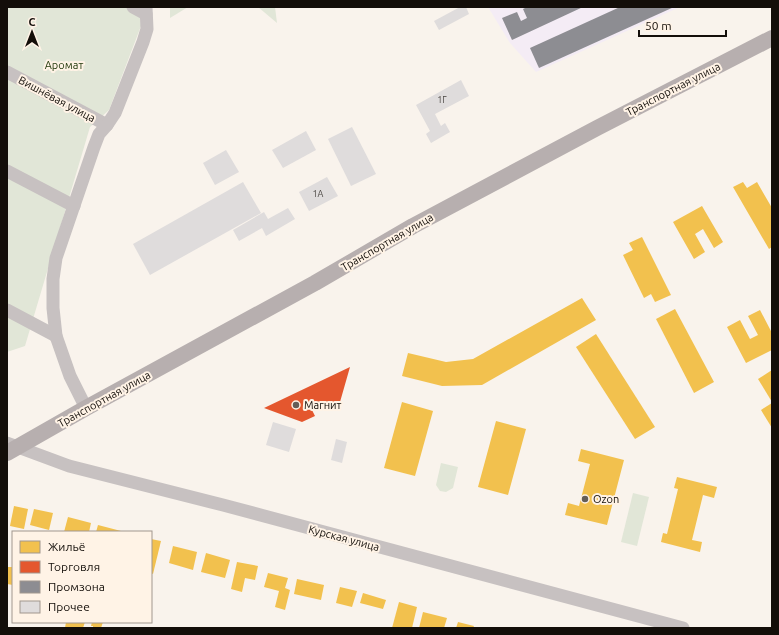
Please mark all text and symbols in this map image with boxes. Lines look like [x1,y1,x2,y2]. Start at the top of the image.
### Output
north arrow [12,12,52,52]
scale bar [639,12,726,38]
text: С [28,16,36,28]
text: 50 m [645,19,672,32]
park label: Аромат [45,59,83,71]
street label: Транспортная улица [624,60,722,118]
street label: Вишнёвая улица [17,74,97,124]
house number: 1Г [437,95,447,105]
house number: 1А [313,189,324,199]
street label: Транспортная улица [339,211,435,273]
street label: Транспортная улица [56,369,152,429]
place label: Магнит [304,399,342,411]
marker: Магнит [291,400,301,410]
place label: Ozon [593,493,619,505]
marker: Ozon [580,494,590,504]
street label: Курская улица [307,523,381,553]
legend [12,531,152,623]
text: Жильё [48,540,85,553]
text: Торговля [48,560,100,573]
text: Промзона [48,580,105,593]
text: Прочее [48,600,90,613]

